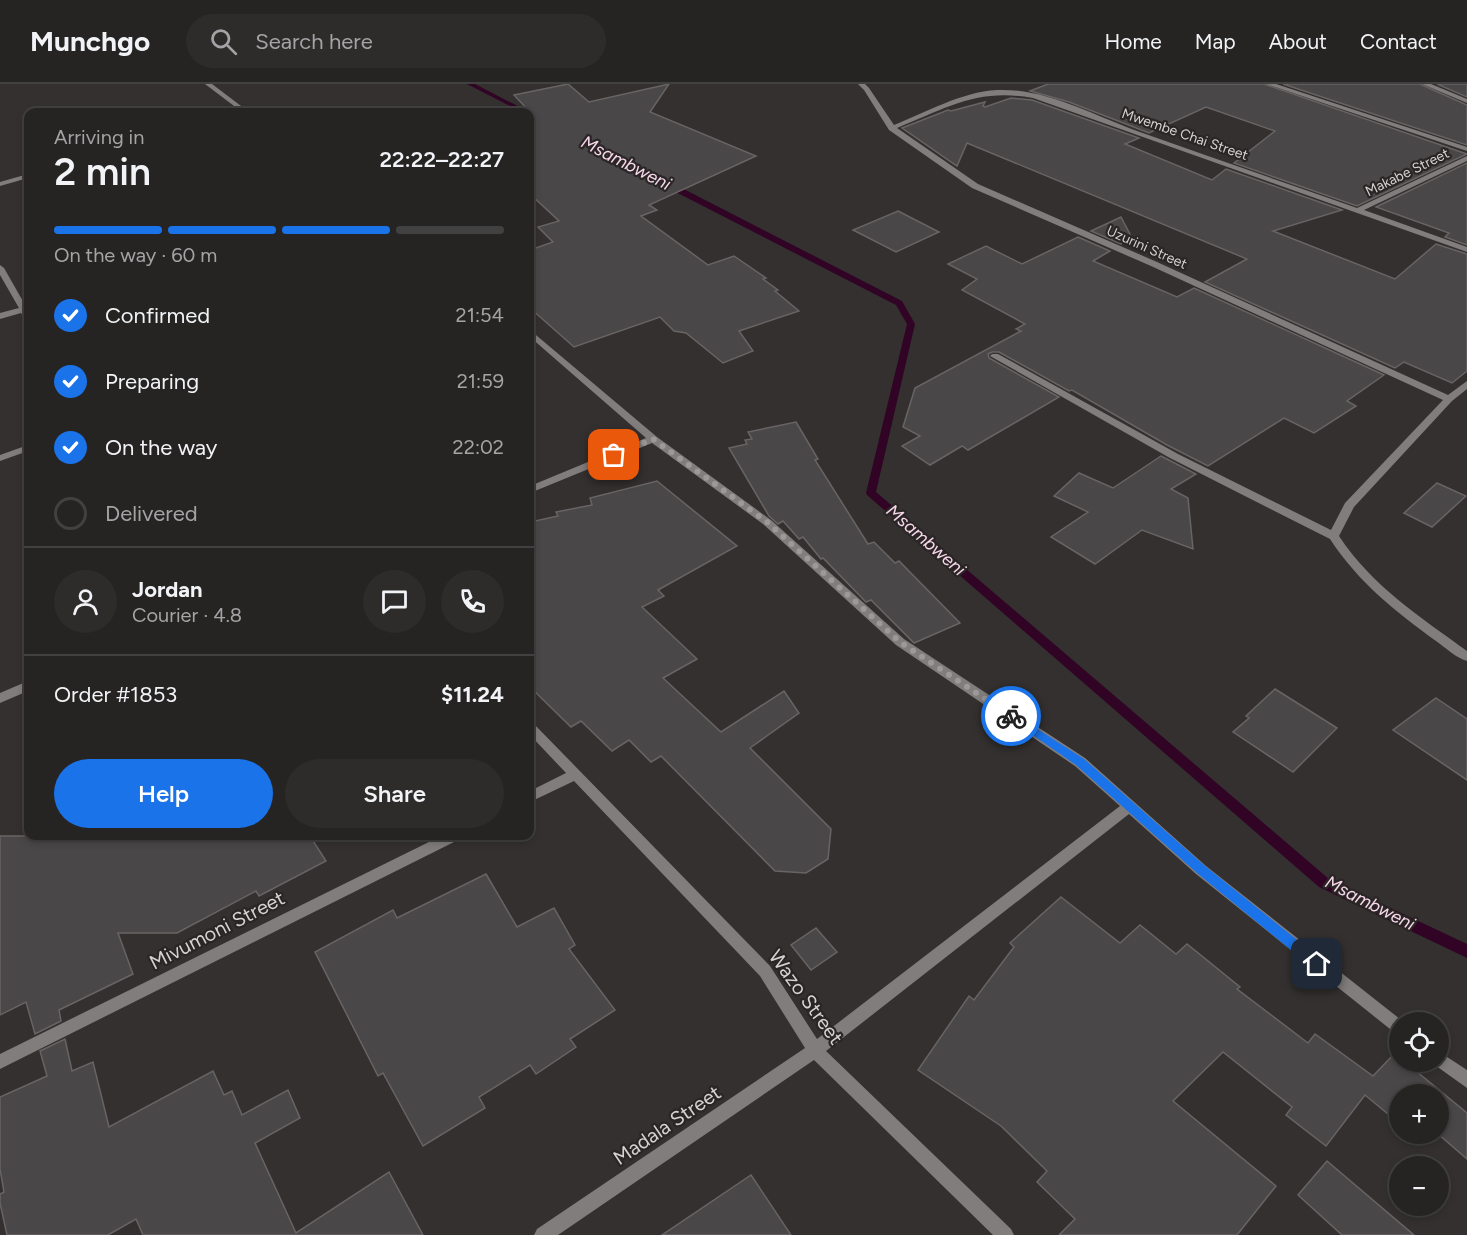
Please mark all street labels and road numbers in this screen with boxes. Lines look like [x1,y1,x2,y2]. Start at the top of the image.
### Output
street label: Mwembe Chai Street [1119,105,1250,164]
street label: Makabe Street [1362,145,1452,200]
street label: Uzurini Street [1104,222,1190,273]
street label: Mivumoni Street [145,886,289,974]
street label: Wazo Street [764,945,848,1049]
street label: Madala Street [609,1080,725,1170]

